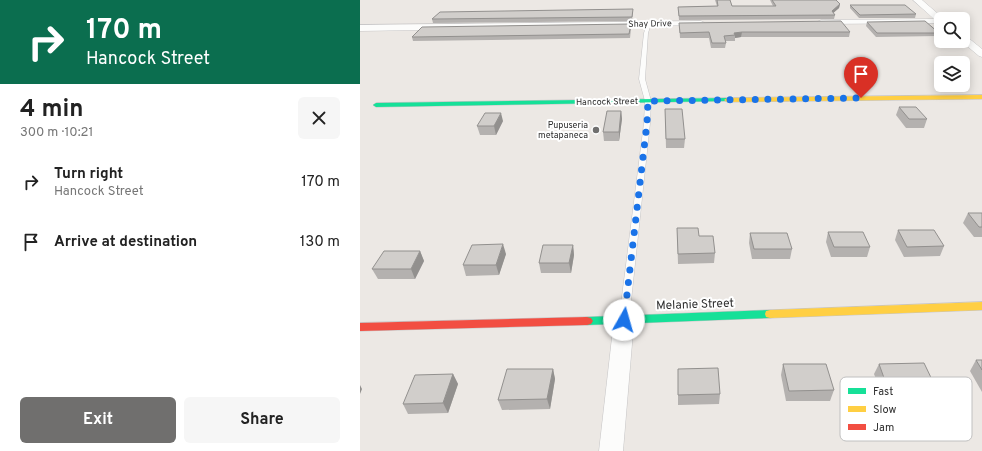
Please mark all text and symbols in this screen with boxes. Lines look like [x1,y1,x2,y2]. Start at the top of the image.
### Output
map controls [934,12,970,92]
button: search [934,12,970,48]
text: 170 m [86,13,162,49]
icon: right [20,16,72,68]
street label: Shay Drive [628,18,672,30]
text: Hancock Street [86,48,210,71]
button: layers [934,56,970,92]
pin [844,57,878,98]
icon: arrive [850,63,872,85]
text: 4 min [20,95,83,125]
street label: Hancock Street [576,96,638,108]
button: close [298,97,340,139]
place label: Pupuseria metapaneca [538,120,588,141]
text: 300 m · 10:21 [20,125,93,141]
marker: Pupuseria metapaneca [591,125,601,135]
text: Turn right [54,165,123,184]
icon: right [20,171,42,193]
text: 170 m [301,173,340,192]
text: Hancock Street [54,184,144,200]
icon: arrive [20,231,42,253]
text: Arrive at destination [54,233,197,252]
text: 130 m [300,233,340,252]
street label: Melanie Street [656,296,734,314]
position arrow [603,299,645,341]
legend [840,377,972,441]
text: Fast [873,385,893,399]
button: Exit [20,397,176,443]
button: Share [184,397,340,443]
text: Slow [873,403,896,417]
text: Jam [873,421,894,435]

